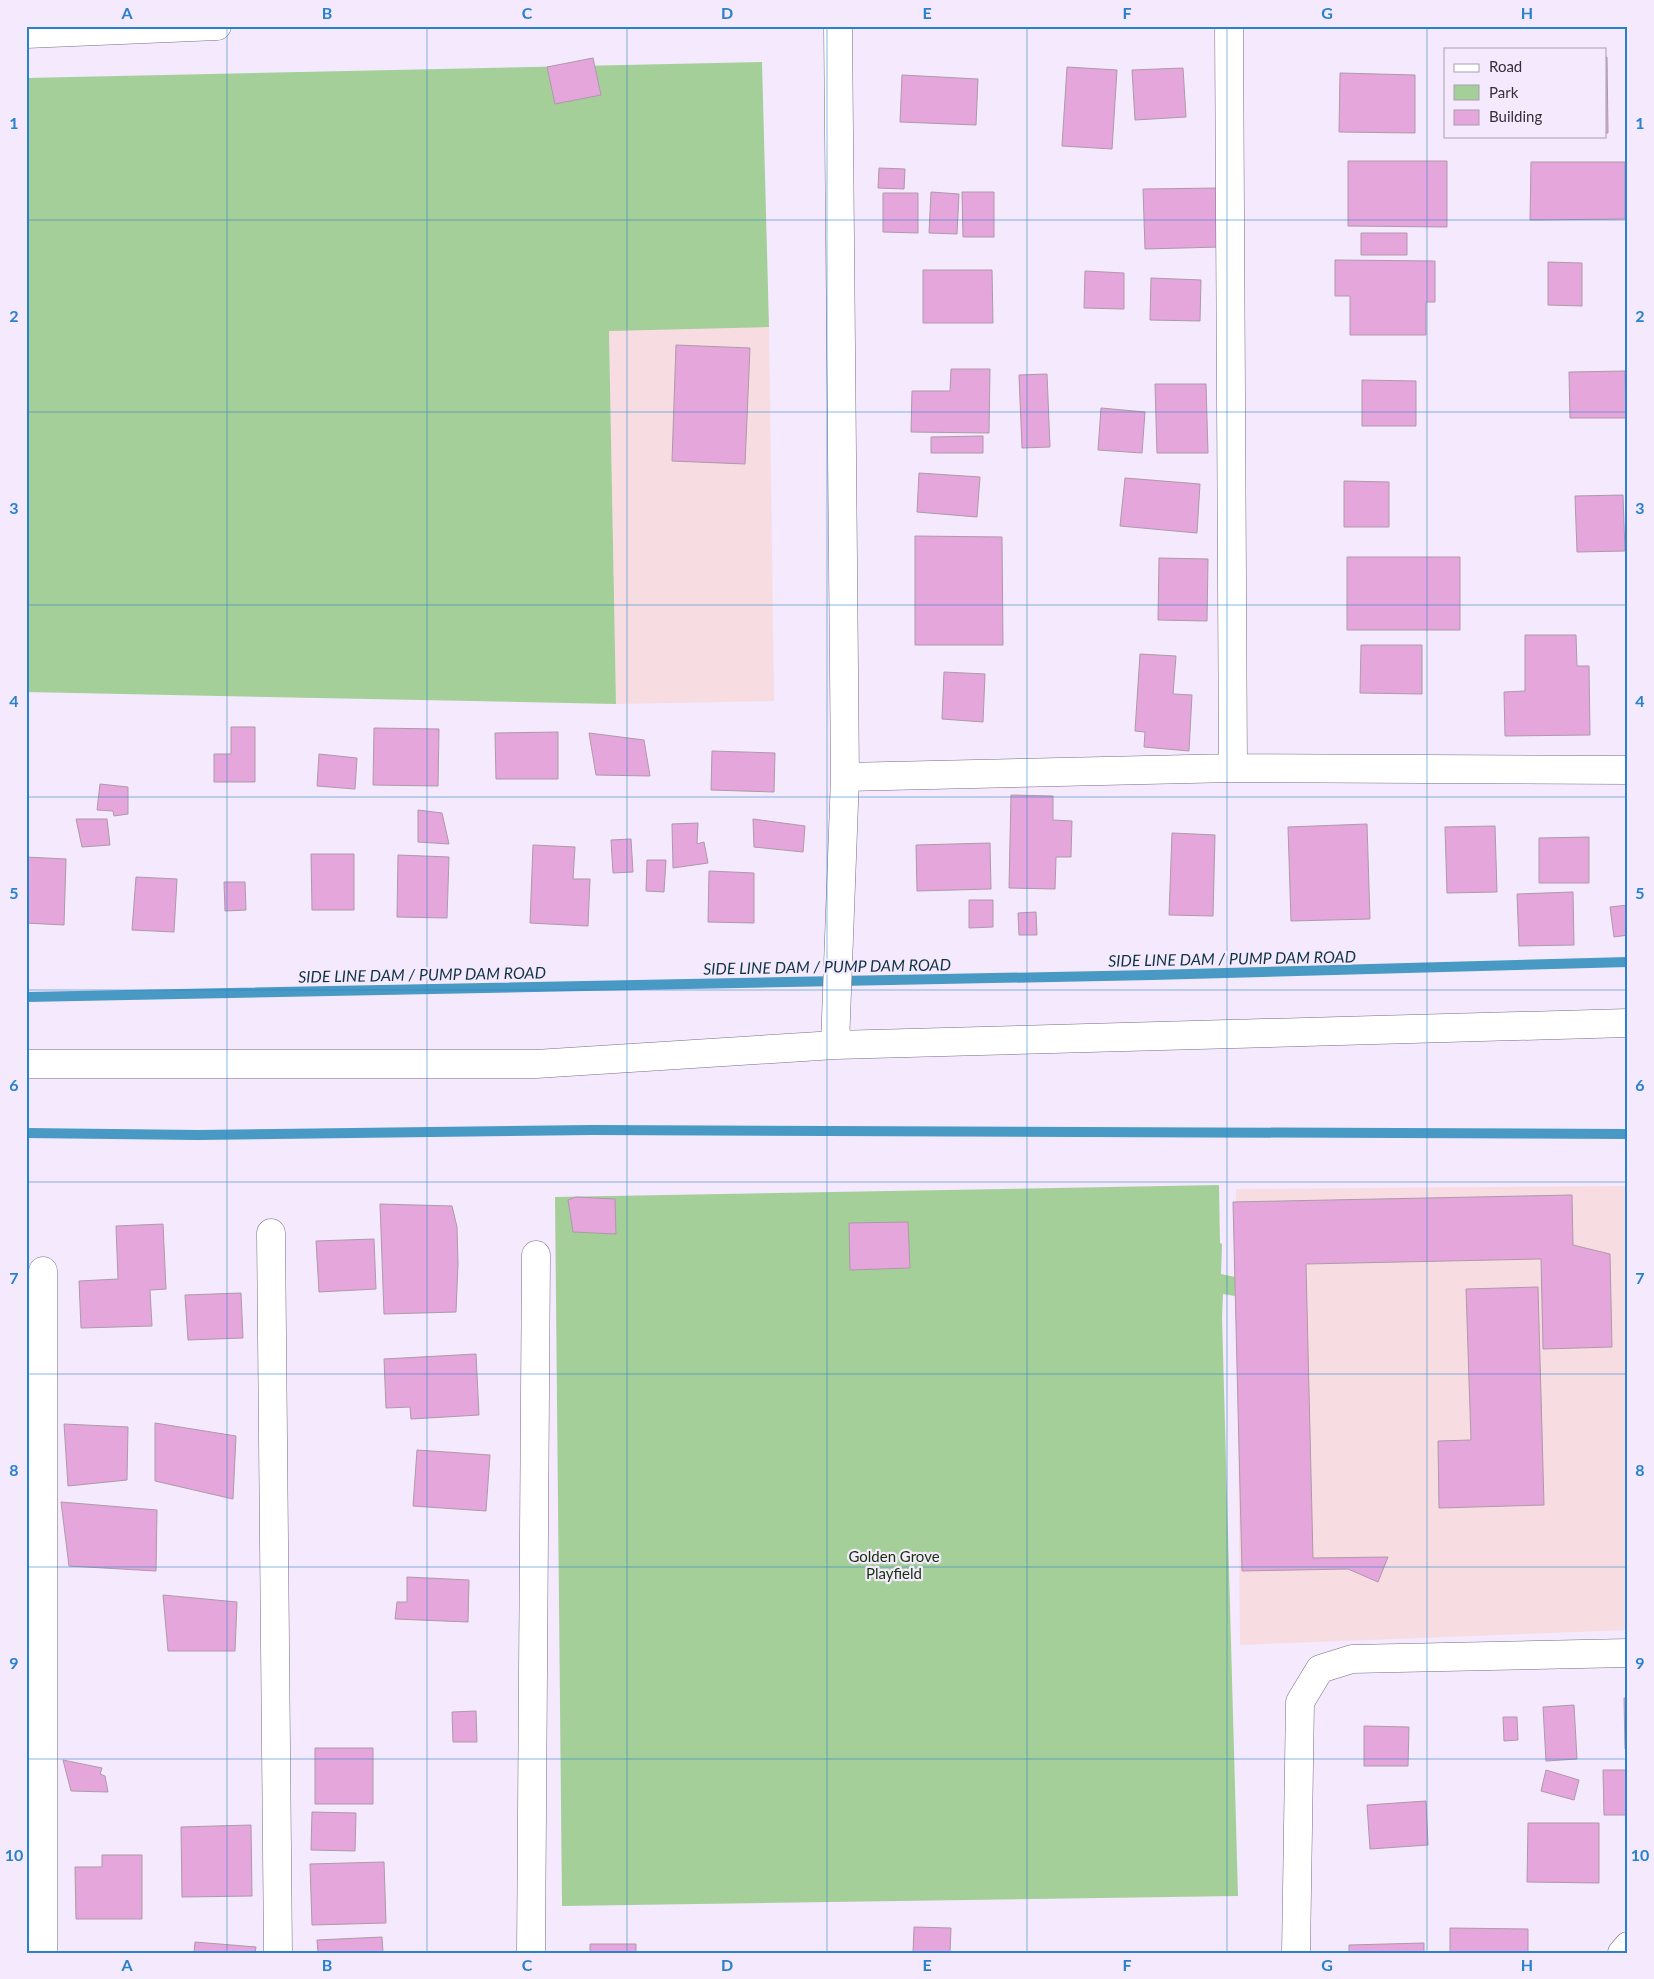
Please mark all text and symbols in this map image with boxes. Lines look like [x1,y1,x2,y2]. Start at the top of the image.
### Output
text: A [120,3,133,22]
text: B [322,3,332,22]
text: C [522,3,533,22]
text: D [721,3,733,22]
text: E [922,3,932,22]
text: F [1122,3,1132,22]
text: G [1321,3,1333,22]
text: H [1521,3,1533,22]
legend [1444,48,1606,138]
text: Road [1489,57,1522,75]
text: Park [1489,83,1519,101]
text: Building [1489,107,1542,125]
text: 1 [9,113,19,132]
text: 1 [1635,113,1645,132]
text: 2 [9,306,19,325]
text: 2 [1635,306,1645,325]
text: 3 [9,498,19,517]
text: 3 [1635,498,1645,517]
text: 4 [9,691,19,710]
text: 4 [1635,691,1645,710]
text: 5 [9,883,19,902]
text: 5 [1635,883,1645,902]
water label: SIDE LINE DAM / PUMP DAM ROAD [1108,946,1356,970]
water label: SIDE LINE DAM / PUMP DAM ROAD [703,954,951,978]
water label: SIDE LINE DAM / PUMP DAM ROAD [298,962,546,986]
text: 6 [9,1075,19,1094]
text: 6 [1635,1075,1645,1094]
text: 7 [9,1268,19,1287]
text: 7 [1635,1268,1645,1287]
text: 8 [9,1460,19,1479]
text: 8 [1635,1460,1645,1479]
park label: Golden Grove Playfield [848,1547,940,1582]
text: 9 [9,1653,19,1672]
text: 9 [1635,1653,1645,1672]
text: 10 [5,1845,23,1864]
text: 10 [1631,1845,1649,1864]
text: A [120,1955,133,1974]
text: B [322,1955,332,1974]
text: C [522,1955,533,1974]
text: D [721,1955,733,1974]
text: E [922,1955,932,1974]
text: F [1122,1955,1132,1974]
text: G [1321,1955,1333,1974]
text: H [1521,1955,1533,1974]

